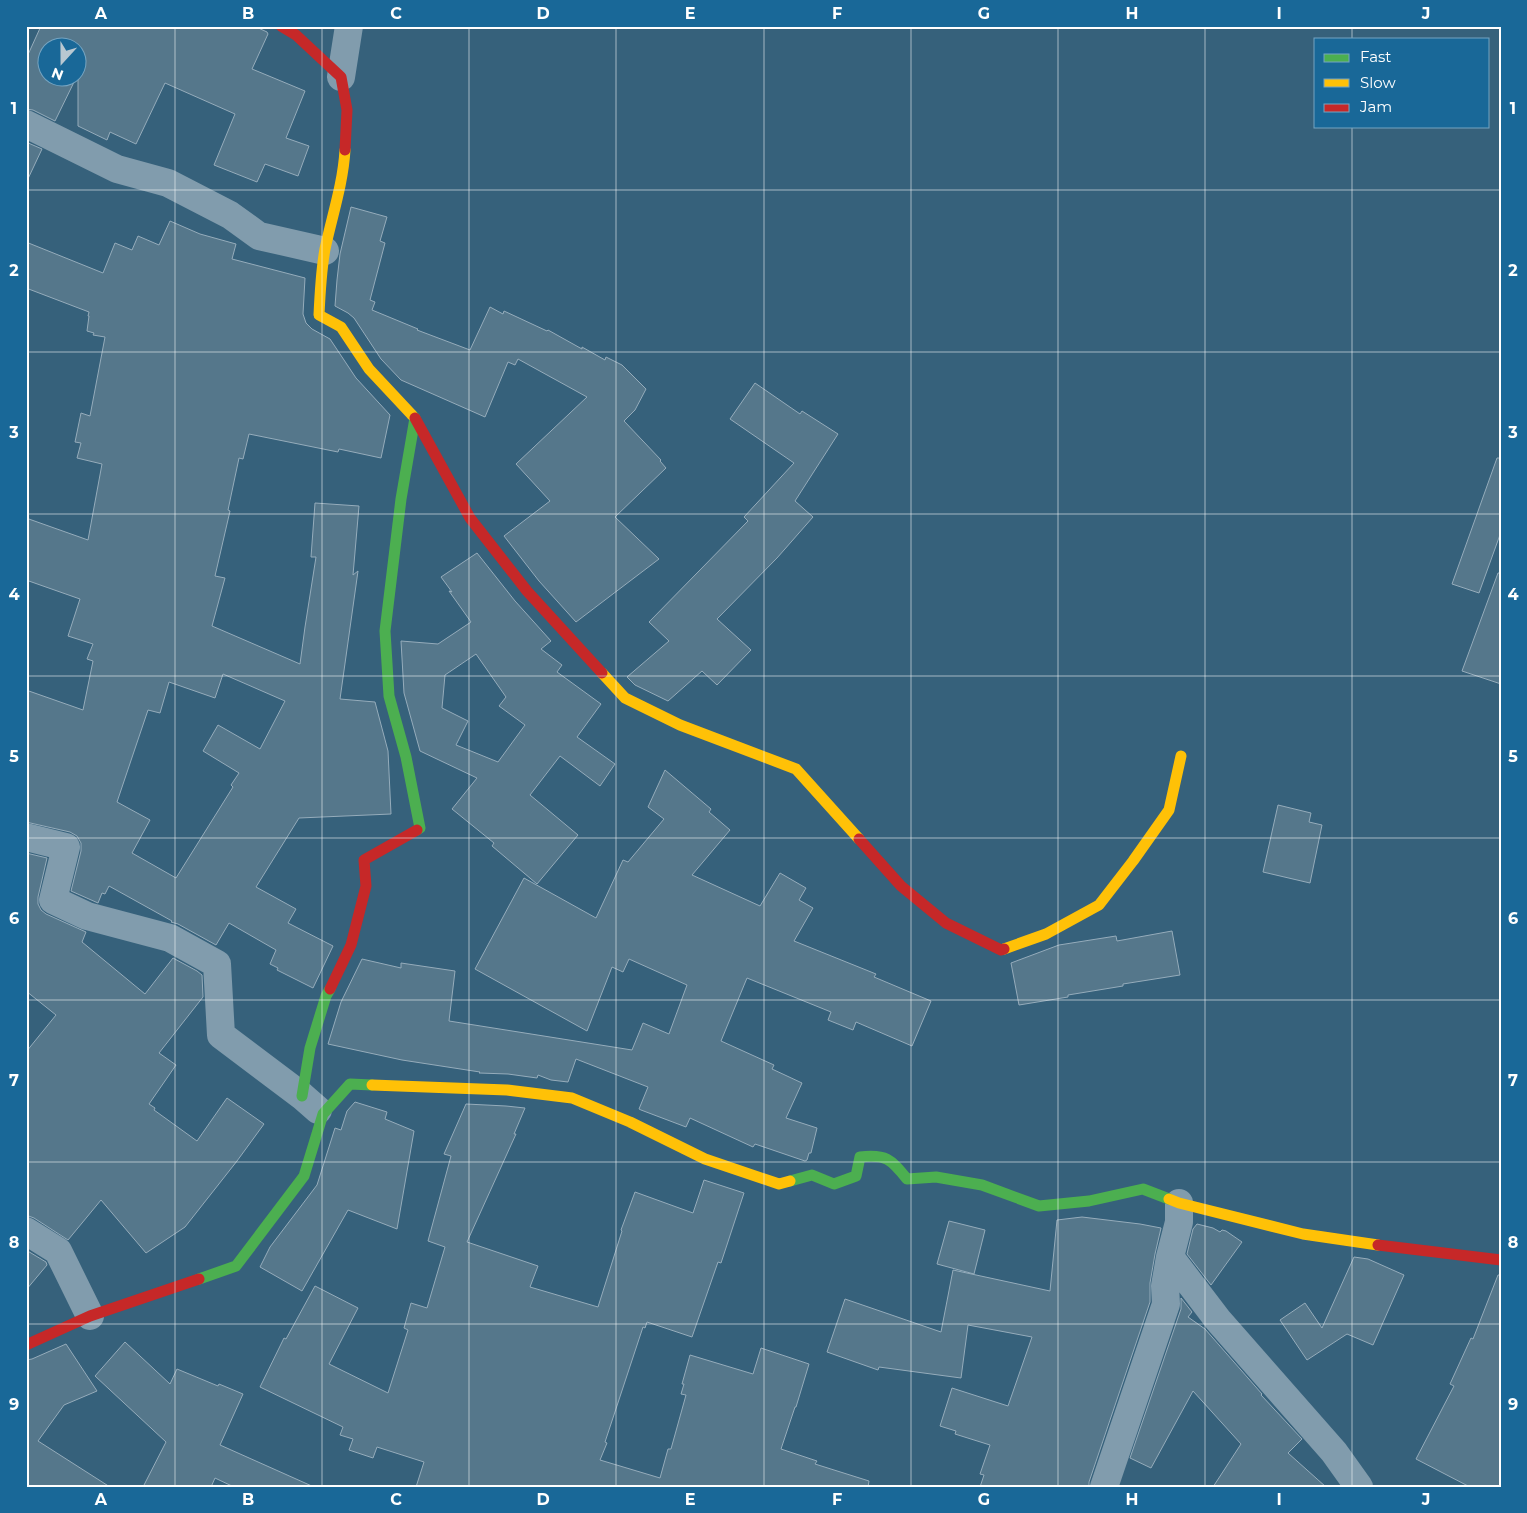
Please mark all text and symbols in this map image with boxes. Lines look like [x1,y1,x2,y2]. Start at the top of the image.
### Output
text: A [94,4,108,23]
text: B [242,4,254,23]
text: C [390,4,402,23]
text: D [536,4,550,23]
text: E [685,4,695,23]
text: F [832,4,842,23]
text: G [978,4,990,23]
text: H [1126,4,1138,23]
text: I [1276,4,1282,23]
text: J [1421,4,1430,23]
north arrow [38,38,88,88]
legend [1314,38,1490,128]
text: Fast [1360,47,1391,66]
text: N [49,64,66,85]
text: Slow [1360,73,1396,92]
text: Jam [1359,97,1392,116]
text: 1 [11,99,17,118]
text: 1 [1510,99,1516,118]
text: 2 [9,261,19,280]
text: 2 [1508,261,1518,280]
text: 3 [8,423,19,442]
text: 3 [1507,423,1518,442]
text: 4 [8,585,20,604]
text: 4 [1507,585,1519,604]
text: 5 [9,747,19,766]
text: 5 [1508,747,1518,766]
text: 6 [9,909,19,928]
text: 6 [1508,909,1518,928]
text: 7 [9,1071,19,1090]
text: 7 [1508,1071,1518,1090]
text: 8 [9,1233,19,1252]
text: 8 [1508,1233,1518,1252]
text: 9 [9,1395,19,1414]
text: 9 [1508,1395,1518,1414]
text: A [94,1490,108,1509]
text: B [242,1490,254,1509]
text: C [390,1490,402,1509]
text: D [536,1490,550,1509]
text: E [685,1490,695,1509]
text: F [832,1490,842,1509]
text: G [978,1490,990,1509]
text: H [1126,1490,1138,1509]
text: I [1276,1490,1282,1509]
text: J [1421,1490,1430,1509]

